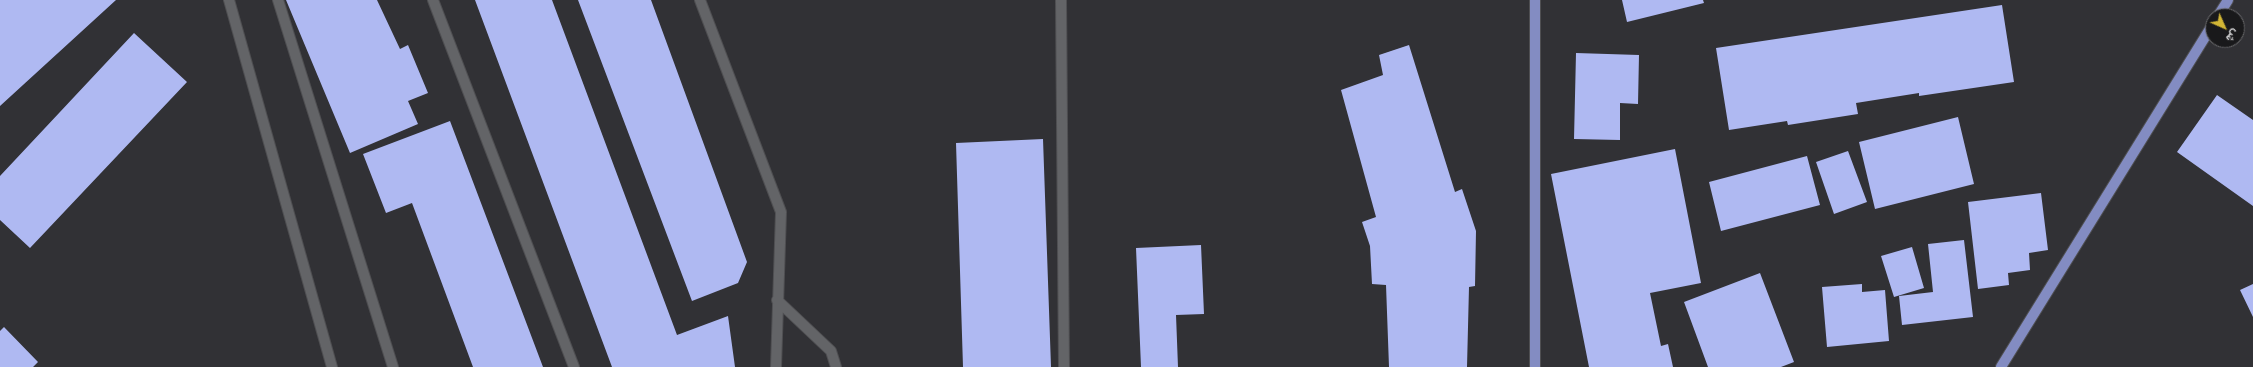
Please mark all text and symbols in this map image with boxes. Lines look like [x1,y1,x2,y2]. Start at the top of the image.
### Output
north arrow [2205,8,2245,48]
text: ش [2223,26,2242,45]

